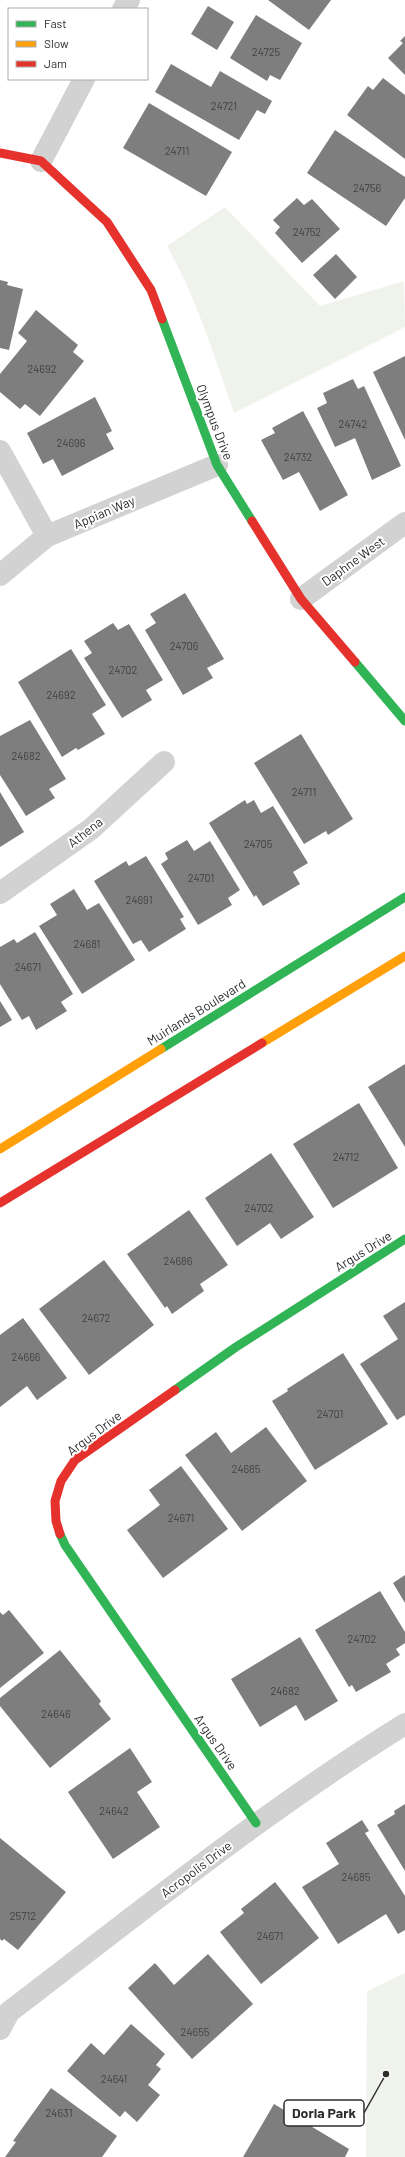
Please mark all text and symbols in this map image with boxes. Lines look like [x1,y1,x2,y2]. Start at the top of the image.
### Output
legend [8,8,148,80]
text: Fast [44,16,67,30]
text: Slow [44,36,69,50]
house number: 24725 [252,45,281,58]
text: Jam [44,56,67,70]
house number: 24721 [211,99,237,112]
house number: 24711 [165,144,189,157]
house number: 24756 [353,181,381,194]
house number: 24752 [293,225,321,238]
house number: 24692 [27,362,57,375]
street label: Olympus Drive [193,382,237,462]
house number: 24742 [339,417,367,430]
house number: 24696 [56,436,86,449]
house number: 24732 [284,450,312,463]
street label: Appian Way [71,492,137,532]
street label: Daphne West [318,533,388,589]
house number: 24706 [170,639,199,652]
house number: 24702 [109,663,138,676]
house number: 24692 [46,688,76,701]
house number: 24682 [11,749,41,762]
house number: 24711 [292,785,316,798]
street label: Athena [64,813,106,851]
house number: 24705 [244,837,273,850]
house number: 24701 [188,871,214,884]
house number: 24691 [126,893,152,906]
house number: 24681 [74,937,100,950]
house number: 24671 [15,960,41,973]
street label: Muirlands Boulevard [144,975,248,1049]
house number: 24712 [333,1150,359,1163]
house number: 24702 [245,1201,274,1214]
street label: Argus Drive [332,1227,395,1275]
house number: 24686 [163,1254,193,1267]
house number: 24672 [82,1311,110,1324]
house number: 24666 [12,1350,41,1363]
street label: Argus Drive [64,1407,125,1459]
house number: 24701 [317,1407,343,1420]
house number: 24685 [231,1462,261,1475]
house number: 24671 [168,1511,194,1524]
house number: 24702 [348,1632,377,1645]
house number: 24682 [270,1684,300,1697]
house number: 24646 [41,1707,71,1720]
street label: Argus Drive [191,1711,241,1773]
house number: 24642 [99,1804,129,1817]
street label: Acropolis Drive [157,1837,235,1901]
house number: 24685 [341,1870,371,1883]
house number: 25712 [10,1909,36,1922]
house number: 24671 [257,1929,283,1942]
house number: 24655 [181,2025,210,2038]
house number: 24641 [101,2072,127,2085]
callout: Doria Park [284,2100,364,2126]
text: Doria Park [292,2104,357,2121]
house number: 24631 [45,2106,73,2119]

